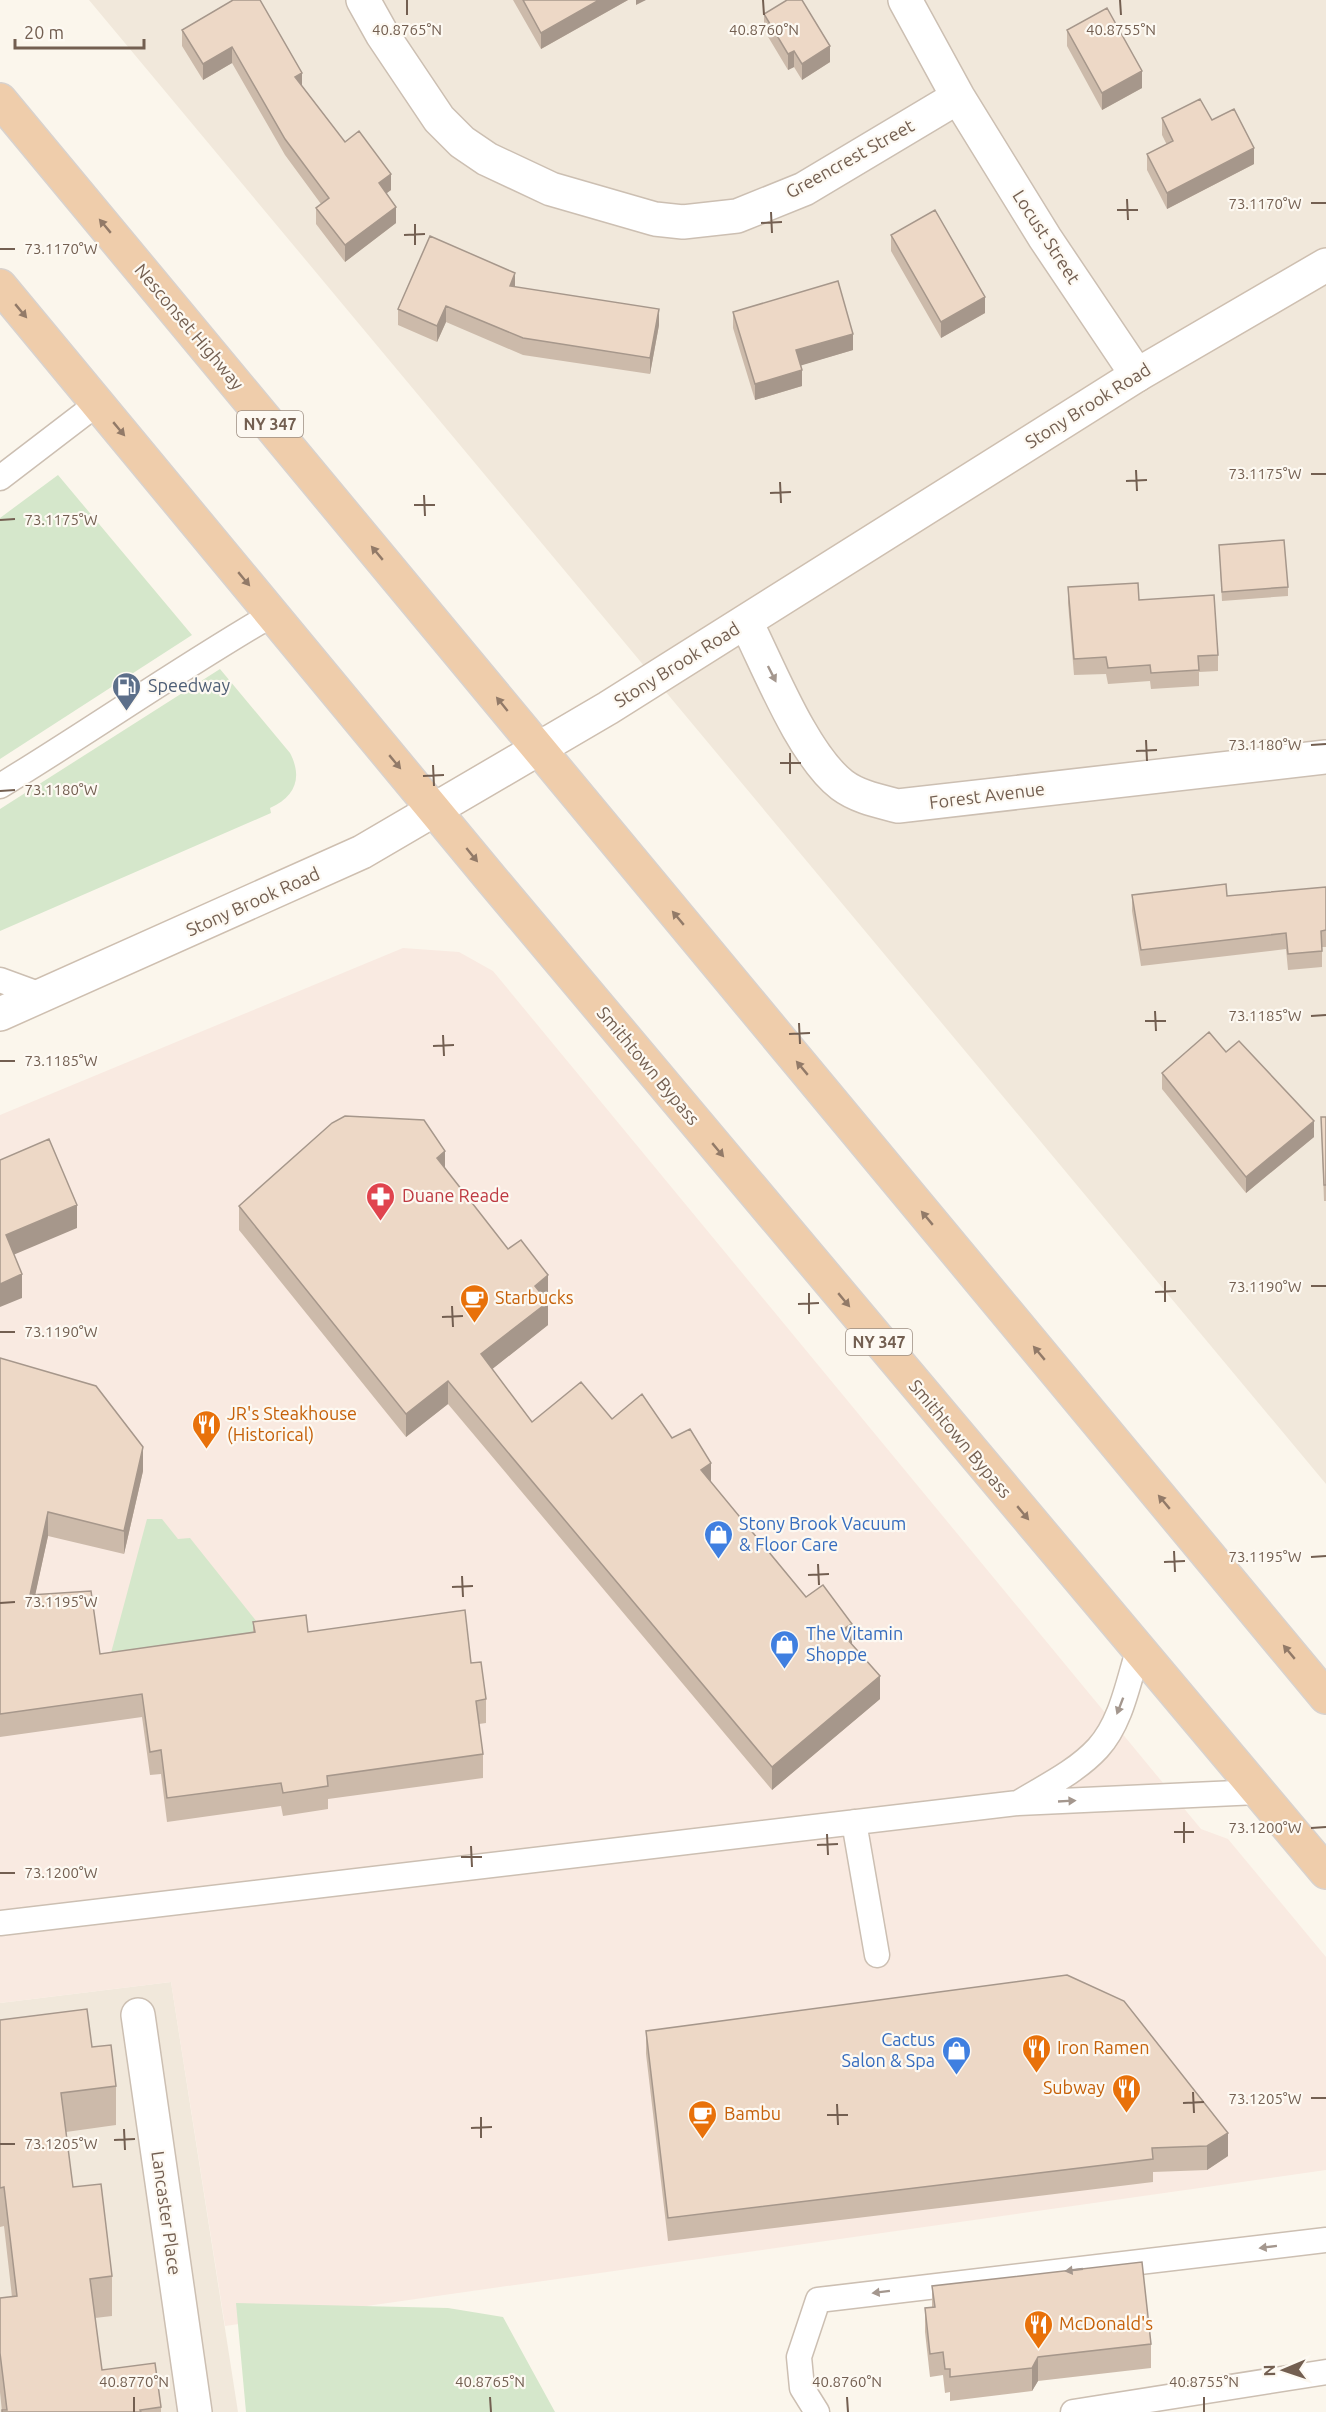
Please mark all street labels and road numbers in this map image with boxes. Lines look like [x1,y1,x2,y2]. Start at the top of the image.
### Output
street label: Greencrest Street [782,115,917,202]
street label: Locust Street [1009,186,1085,287]
street label: Nesconset Highway [131,259,248,394]
street label: Stony Brook Road [1021,359,1154,452]
road number: NY 347 [237,411,303,437]
street label: Stony Brook Road [610,618,743,711]
street label: Forest Avenue [928,778,1046,812]
street label: Stony Brook Road [183,863,322,939]
street label: Smithtown Bypass [594,1002,704,1129]
road number: NY 347 [846,1329,912,1355]
street label: Smithtown Bypass [906,1375,1016,1502]
street label: Lancaster Place [148,2150,186,2276]

